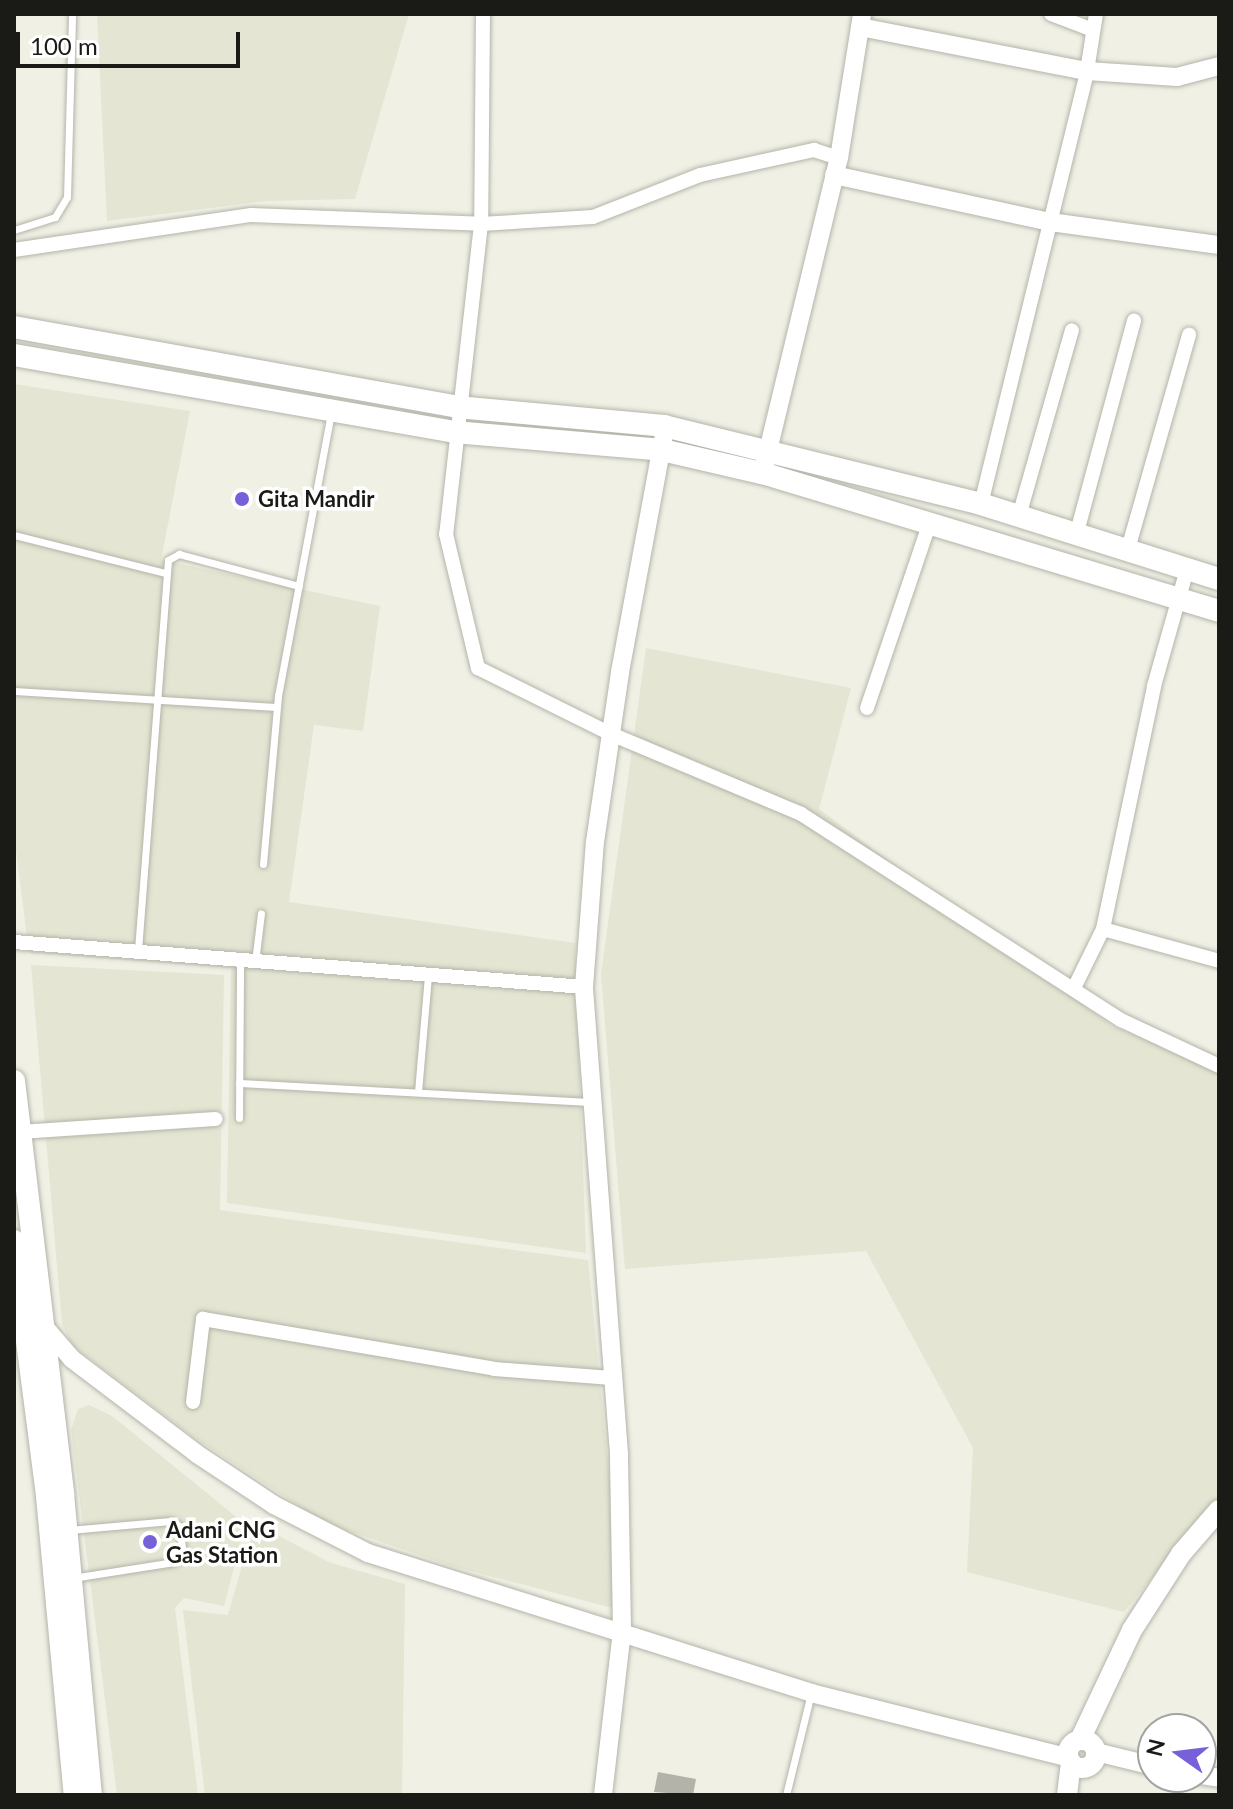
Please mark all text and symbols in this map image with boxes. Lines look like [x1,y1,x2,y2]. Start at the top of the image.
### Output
scale bar [20,16,244,66]
text: 100 m [30,31,98,60]
place label: Gita Mandir [258,486,375,512]
marker: Gita Mandir [233,490,251,508]
place label: Adani CNG Gas Station [166,1516,278,1568]
marker: Adani CNG Gas Station [141,1533,159,1551]
north arrow [1137,1713,1217,1793]
text: N [1140,1736,1170,1759]

